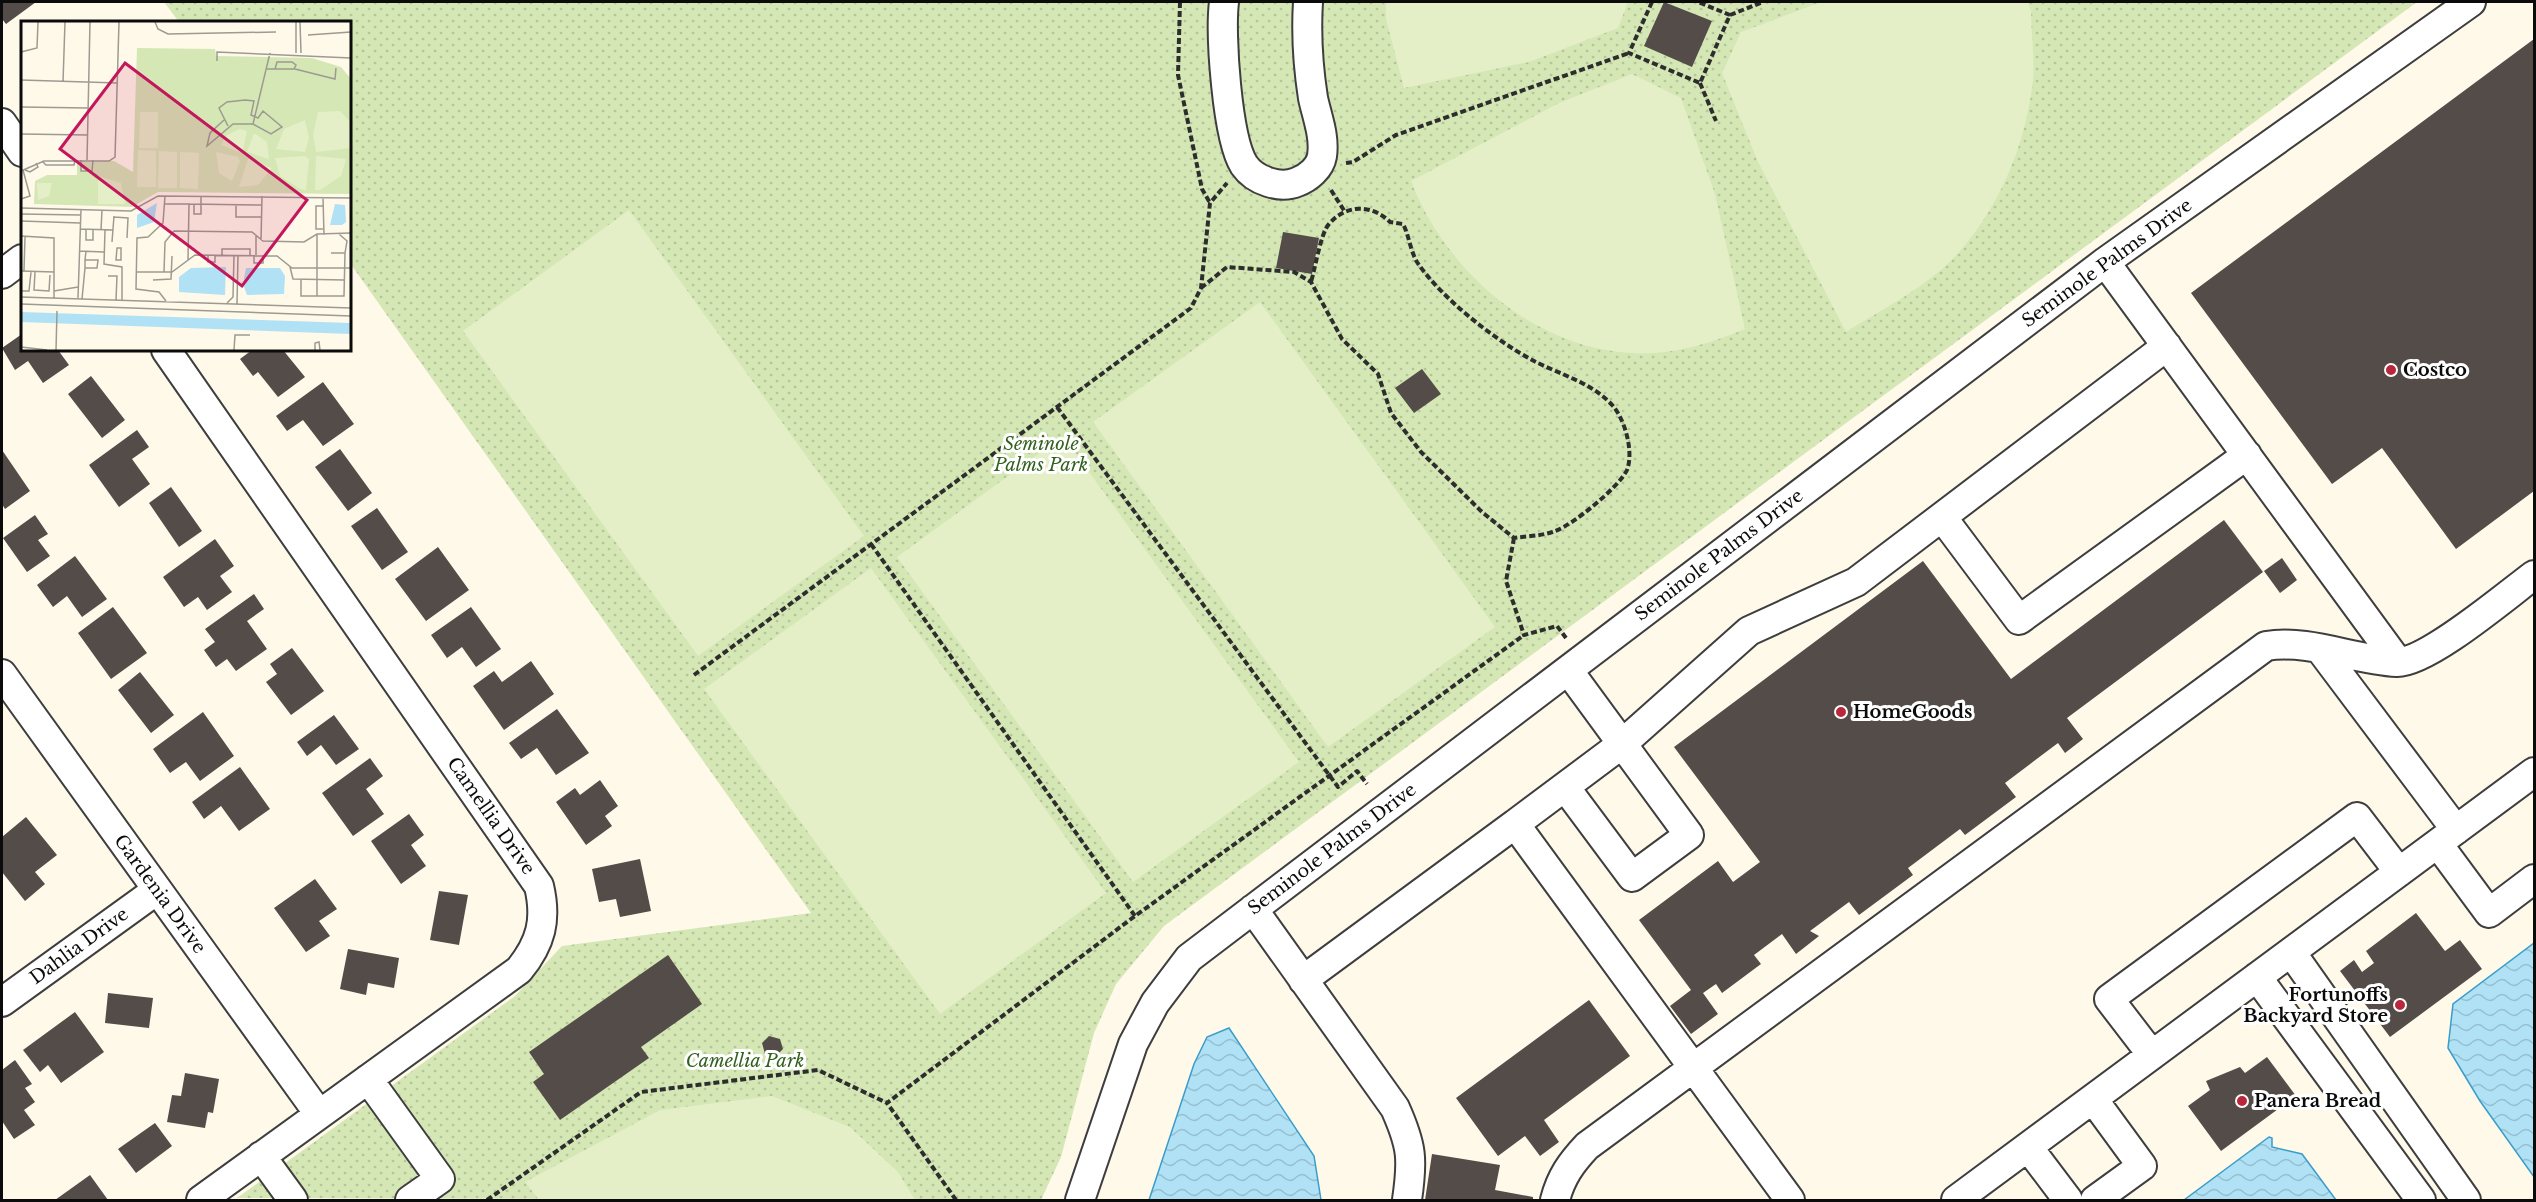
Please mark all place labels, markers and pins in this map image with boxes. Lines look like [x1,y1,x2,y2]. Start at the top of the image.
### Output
place label: Costco [2403,359,2467,381]
marker: Costco [2384,363,2398,377]
place label: HomeGoods [1853,701,1972,723]
marker: HomeGoods [1834,705,1848,719]
place label: Fortunoffs Backyard Store [2243,984,2388,1027]
marker: Fortunoffs Backyard Store [2393,998,2407,1012]
place label: Panera Bread [2254,1090,2382,1112]
marker: Panera Bread [2235,1094,2249,1108]

